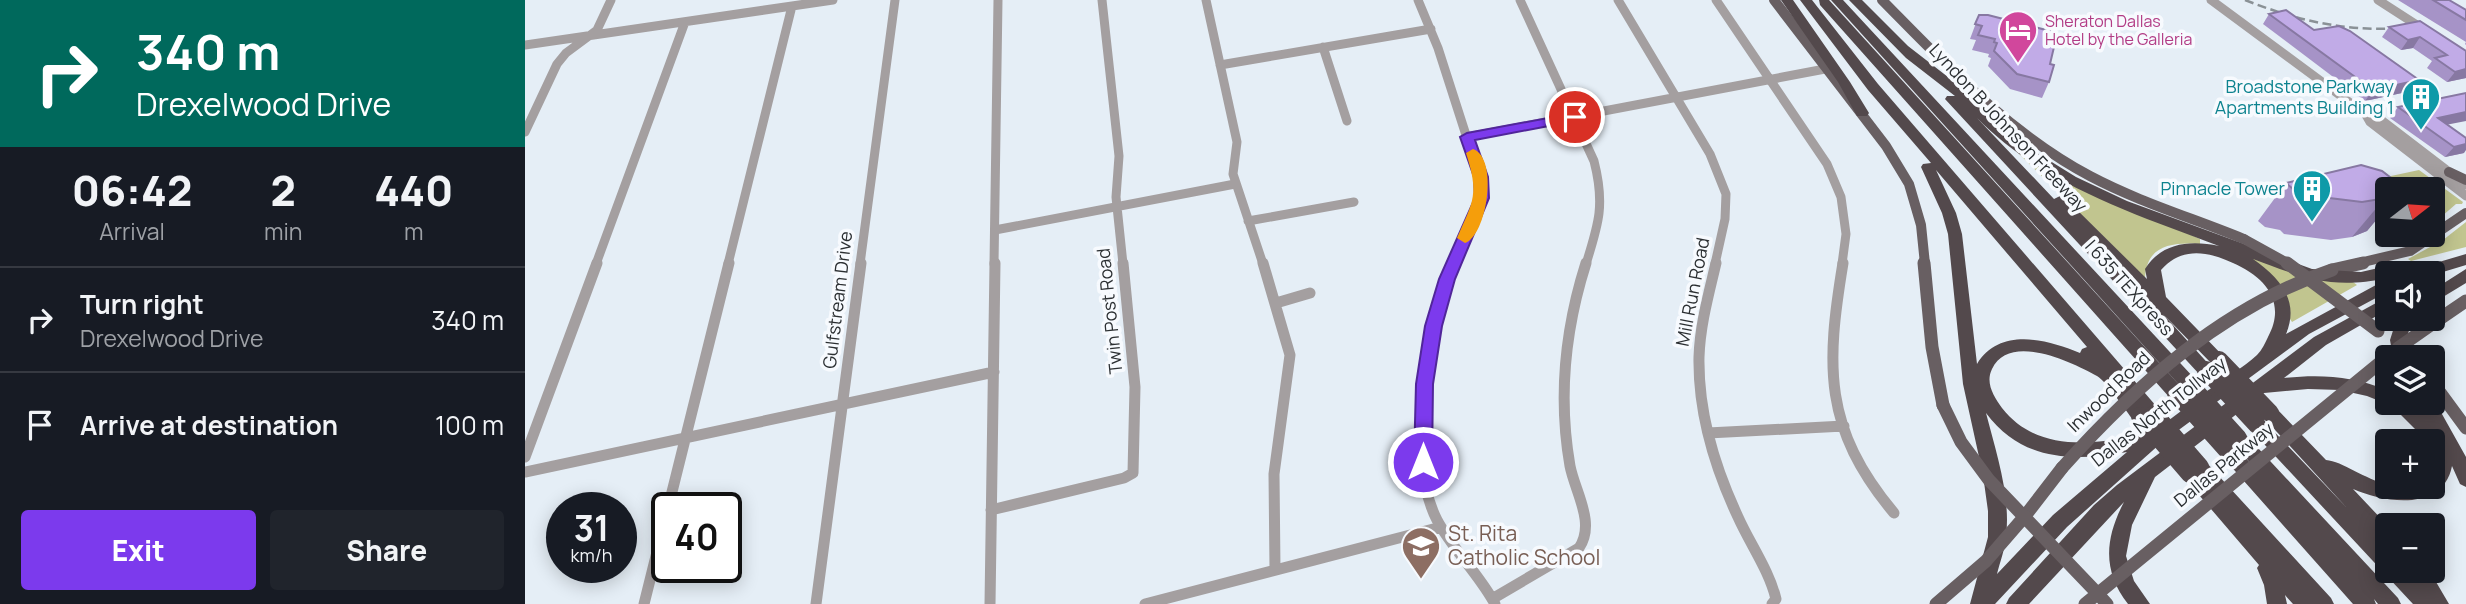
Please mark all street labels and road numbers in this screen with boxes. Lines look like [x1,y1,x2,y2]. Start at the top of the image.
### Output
street label: Lyndon B Johnson Freeway [1924,38,2093,217]
street label: Gulfstream Drive [817,230,857,370]
street label: I 635 TEXpress [2080,234,2179,340]
street label: Mill Run Road [1670,235,1714,348]
street label: Twin Post Road [1090,247,1128,375]
street label: Inwood Road [2062,346,2155,437]
street label: Dallas North Tollway [2086,351,2231,471]
street label: Dallas Parkway [2169,416,2279,512]

